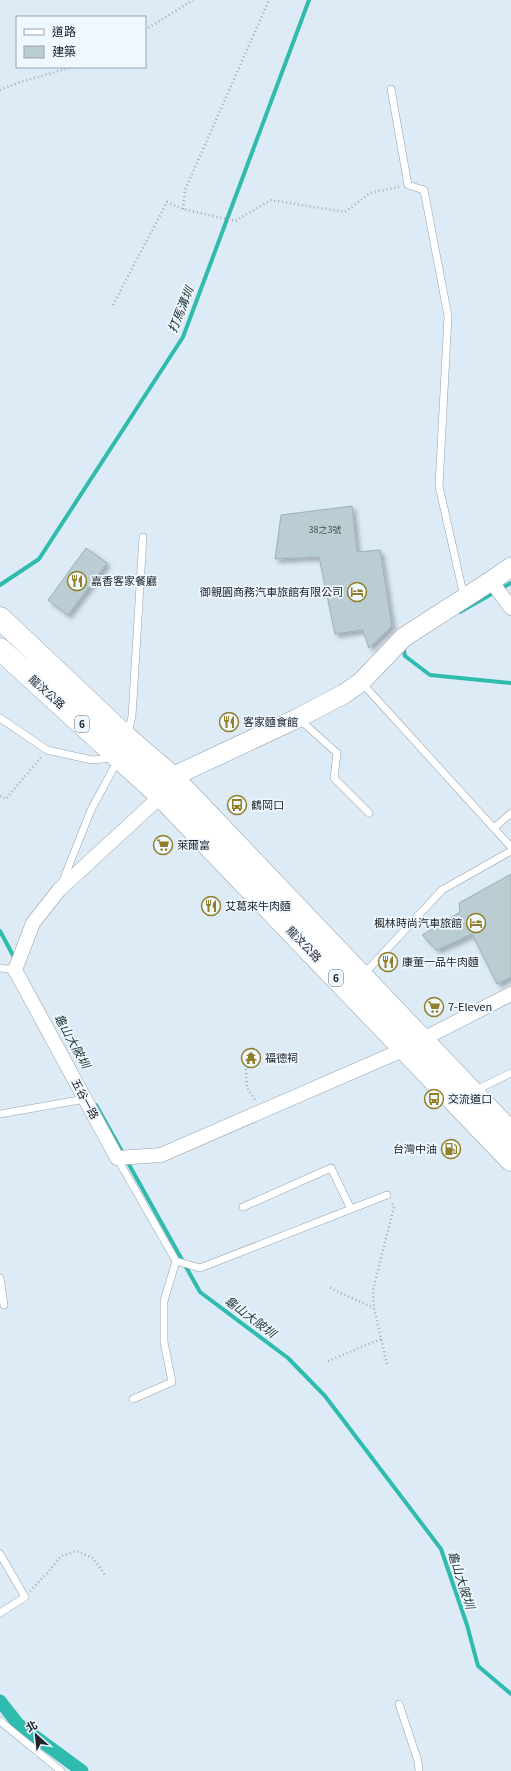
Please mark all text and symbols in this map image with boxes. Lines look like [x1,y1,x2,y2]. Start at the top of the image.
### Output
legend [16,16,146,68]
text: 道路 [52,22,76,39]
text: 建築 [52,42,76,59]
water label: 打馬溝圳 [163,282,197,335]
house number: 38之3號 [309,523,342,536]
restaurant icon: 嘉香客家餐廳 [66,570,88,592]
place label: 嘉香客家餐廳 [91,572,157,588]
hotel icon: 御親園商務汽車旅館有限公司 [346,581,368,603]
place label: 御親園商務汽車旅館有限公司 [199,583,343,599]
street label: 龍汶公路 [26,671,69,712]
restaurant icon: 客家麵食館 [218,711,240,733]
place label: 客家麵食館 [243,713,298,729]
road number: 6 [75,716,89,732]
bus stop icon: 鶴岡口 [226,794,248,816]
place label: 鶴岡口 [251,796,284,812]
supermarket icon: 萊爾富 [152,834,174,856]
place label: 萊爾富 [177,836,210,852]
restaurant icon: 艾葛來牛肉麵 [200,895,222,917]
place label: 艾葛來牛肉麵 [225,897,291,913]
hotel icon: 楓林時尚汽車旅館 [465,912,487,934]
place label: 楓林時尚汽車旅館 [374,914,462,930]
street label: 龍汶公路 [284,922,326,965]
restaurant icon: 康董一品牛肉麵 [377,951,399,973]
place label: 康董一品牛肉麵 [402,953,479,969]
road number: 6 [329,970,343,986]
supermarket icon: 7-Eleven [423,996,445,1018]
place label: 7-Eleven [448,998,492,1014]
water label: 龜山大陂圳 [51,1010,96,1072]
temple icon: 福德祠 [240,1047,262,1069]
place label: 福德祠 [265,1049,298,1065]
street label: 五谷一路 [68,1075,103,1122]
bus stop icon: 交流道口 [423,1088,445,1110]
place label: 交流道口 [448,1090,492,1106]
fuel station icon: 台灣中油 [440,1138,462,1160]
place label: 台灣中油 [393,1140,437,1156]
water label: 龜山大陂圳 [222,1291,282,1342]
water label: 龜山大陂圳 [445,1548,480,1613]
north arrow [16,1715,56,1755]
text: 北 [22,1716,40,1735]

